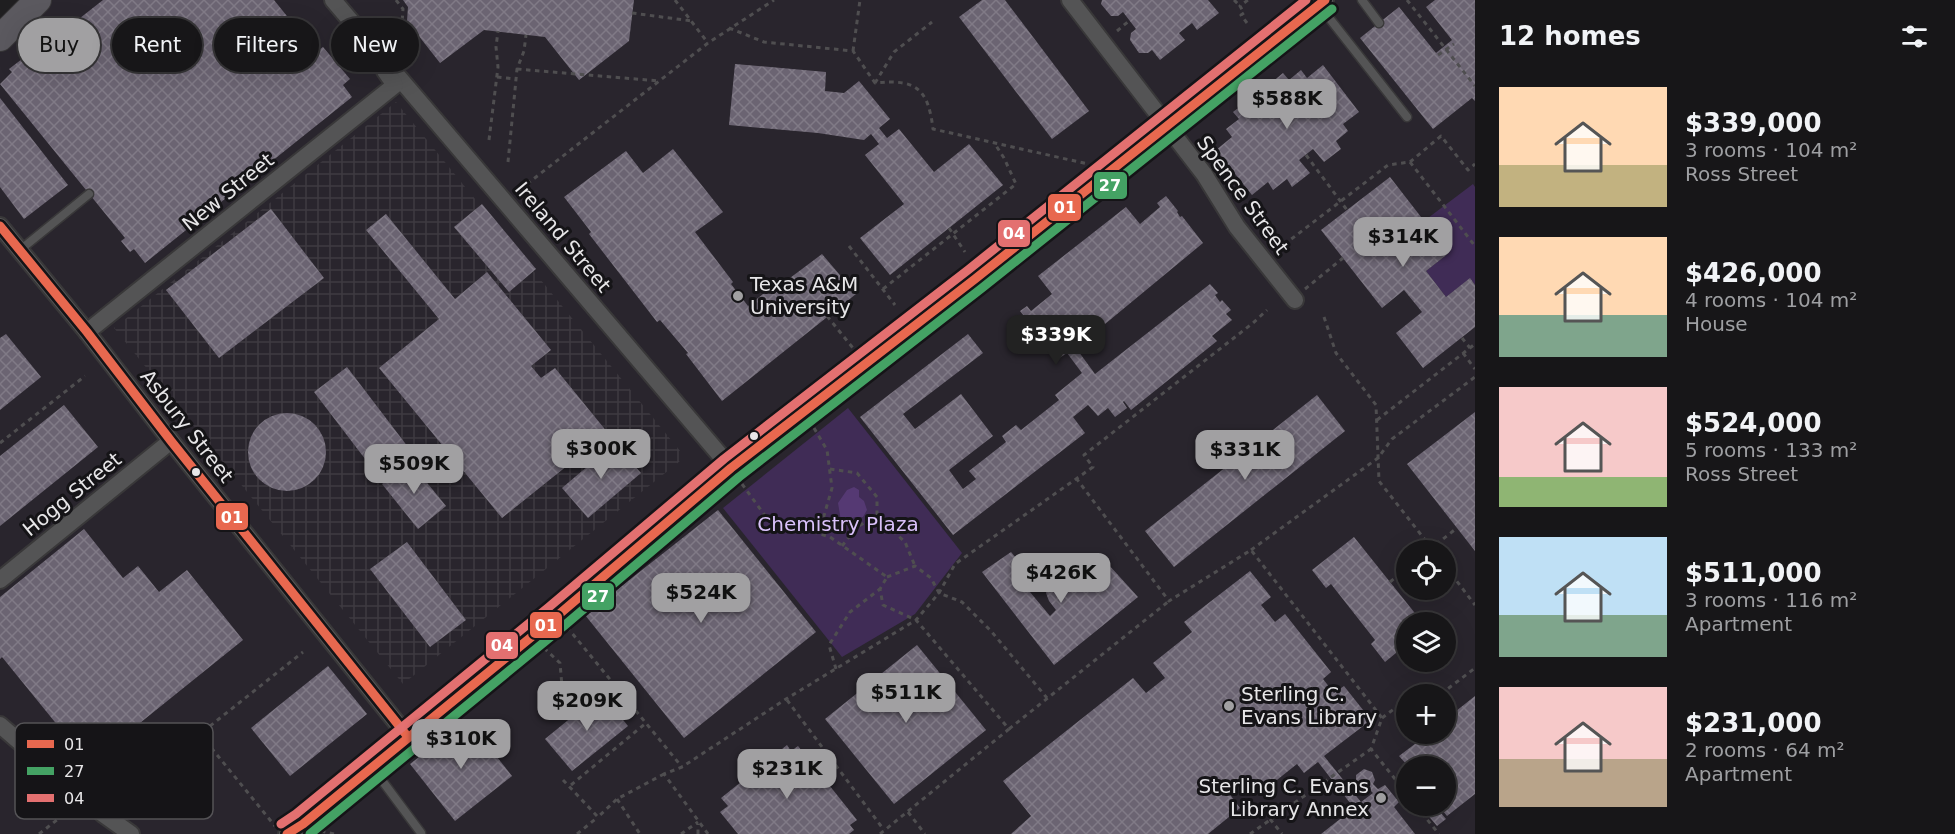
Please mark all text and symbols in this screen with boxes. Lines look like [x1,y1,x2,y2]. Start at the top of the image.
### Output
chip: Buy [18,18,100,72]
chip: Rent [112,18,202,72]
chip: Filters [214,18,319,72]
chip: New [331,18,419,72]
icon: filters [1898,20,1931,53]
text: 12 homes [1499,21,1641,51]
pin: $588K [1245,79,1329,130]
text: $588K [1251,86,1323,110]
text: $339,000 [1685,108,1822,138]
icon: home [1547,111,1619,183]
street label: Spence Street [1192,131,1294,259]
text: 3 rooms · 104 m² [1685,138,1857,162]
street label: New Street [177,148,279,236]
text: Ross Street [1685,162,1798,186]
line badge: 27 [1093,171,1128,200]
text: 27 [1099,176,1121,195]
street label: Ireland Street [510,177,616,297]
line badge: 01 [1047,193,1082,222]
text: 01 [1054,198,1076,217]
pin: $314K [1361,217,1445,268]
line badge: 04 [997,219,1031,248]
text: 04 [1003,224,1025,243]
text: $314K [1367,224,1439,248]
text: $426,000 [1685,258,1822,288]
icon: home [1547,261,1619,333]
place label: Texas A&M University [749,272,858,319]
text: 4 rooms · 104 m² [1685,288,1857,312]
marker: Texas A&M University [731,289,745,303]
text: House [1685,312,1748,336]
pin: $339K [1014,315,1098,366]
text: $339K [1020,322,1092,346]
street label: Asbury Street [135,365,239,487]
text: $524,000 [1685,408,1822,438]
icon: home [1547,411,1619,483]
pin: $300K [559,429,643,480]
unlabelled marker [748,430,760,442]
pin: $331K [1203,430,1287,481]
text: $300K [565,436,637,460]
text: $331K [1209,437,1281,461]
text: 5 rooms · 133 m² [1685,438,1857,462]
pin: $509K [372,444,456,495]
street label: Hogg Street [18,447,126,541]
text: $509K [378,451,450,475]
text: Ross Street [1685,462,1798,486]
unlabelled marker [190,466,202,478]
line badge: 01 [215,502,249,531]
text: 01 [221,508,243,527]
park label: Chemistry Plaza [757,512,919,536]
map controls [1396,540,1456,816]
button: locate [1396,540,1456,600]
pin: $426K [1019,553,1103,604]
text: $511,000 [1685,558,1822,588]
text: $426K [1025,560,1097,584]
icon: home [1547,561,1619,633]
pin: $524K [659,573,743,624]
text: $524K [665,580,737,604]
line badge: 27 [581,582,615,611]
text: 27 [587,587,609,606]
text: 3 rooms · 116 m² [1685,588,1857,612]
line badge: 01 [529,611,563,639]
button: layers [1396,612,1456,672]
text: Apartment [1685,612,1792,636]
text: 01 [535,616,557,635]
line badge: 04 [485,631,519,660]
text: 04 [491,636,513,655]
pin: $511K [864,673,948,724]
text: $511K [870,680,942,704]
pin: $209K [545,681,629,732]
place label: Sterling C. Evans Library [1241,682,1377,729]
button: + [1396,684,1456,744]
text: $209K [551,688,623,712]
marker: Sterling C. Evans Library [1222,699,1236,713]
text: $231,000 [1685,708,1822,738]
icon: home [1547,711,1619,783]
pin: $310K [419,719,503,770]
legend [15,723,213,819]
text: $310K [425,726,497,750]
text: 01 [64,735,84,754]
text: 2 rooms · 64 m² [1685,738,1845,762]
pin: $231K [745,749,829,800]
text: $231K [751,756,823,780]
button: − [1396,756,1456,816]
text: 27 [64,762,84,781]
text: Apartment [1685,762,1792,786]
place label: Sterling C. Evans Library Annex [1199,774,1369,821]
text: 04 [64,789,84,808]
marker: Sterling C. Evans Library Annex [1374,791,1388,805]

